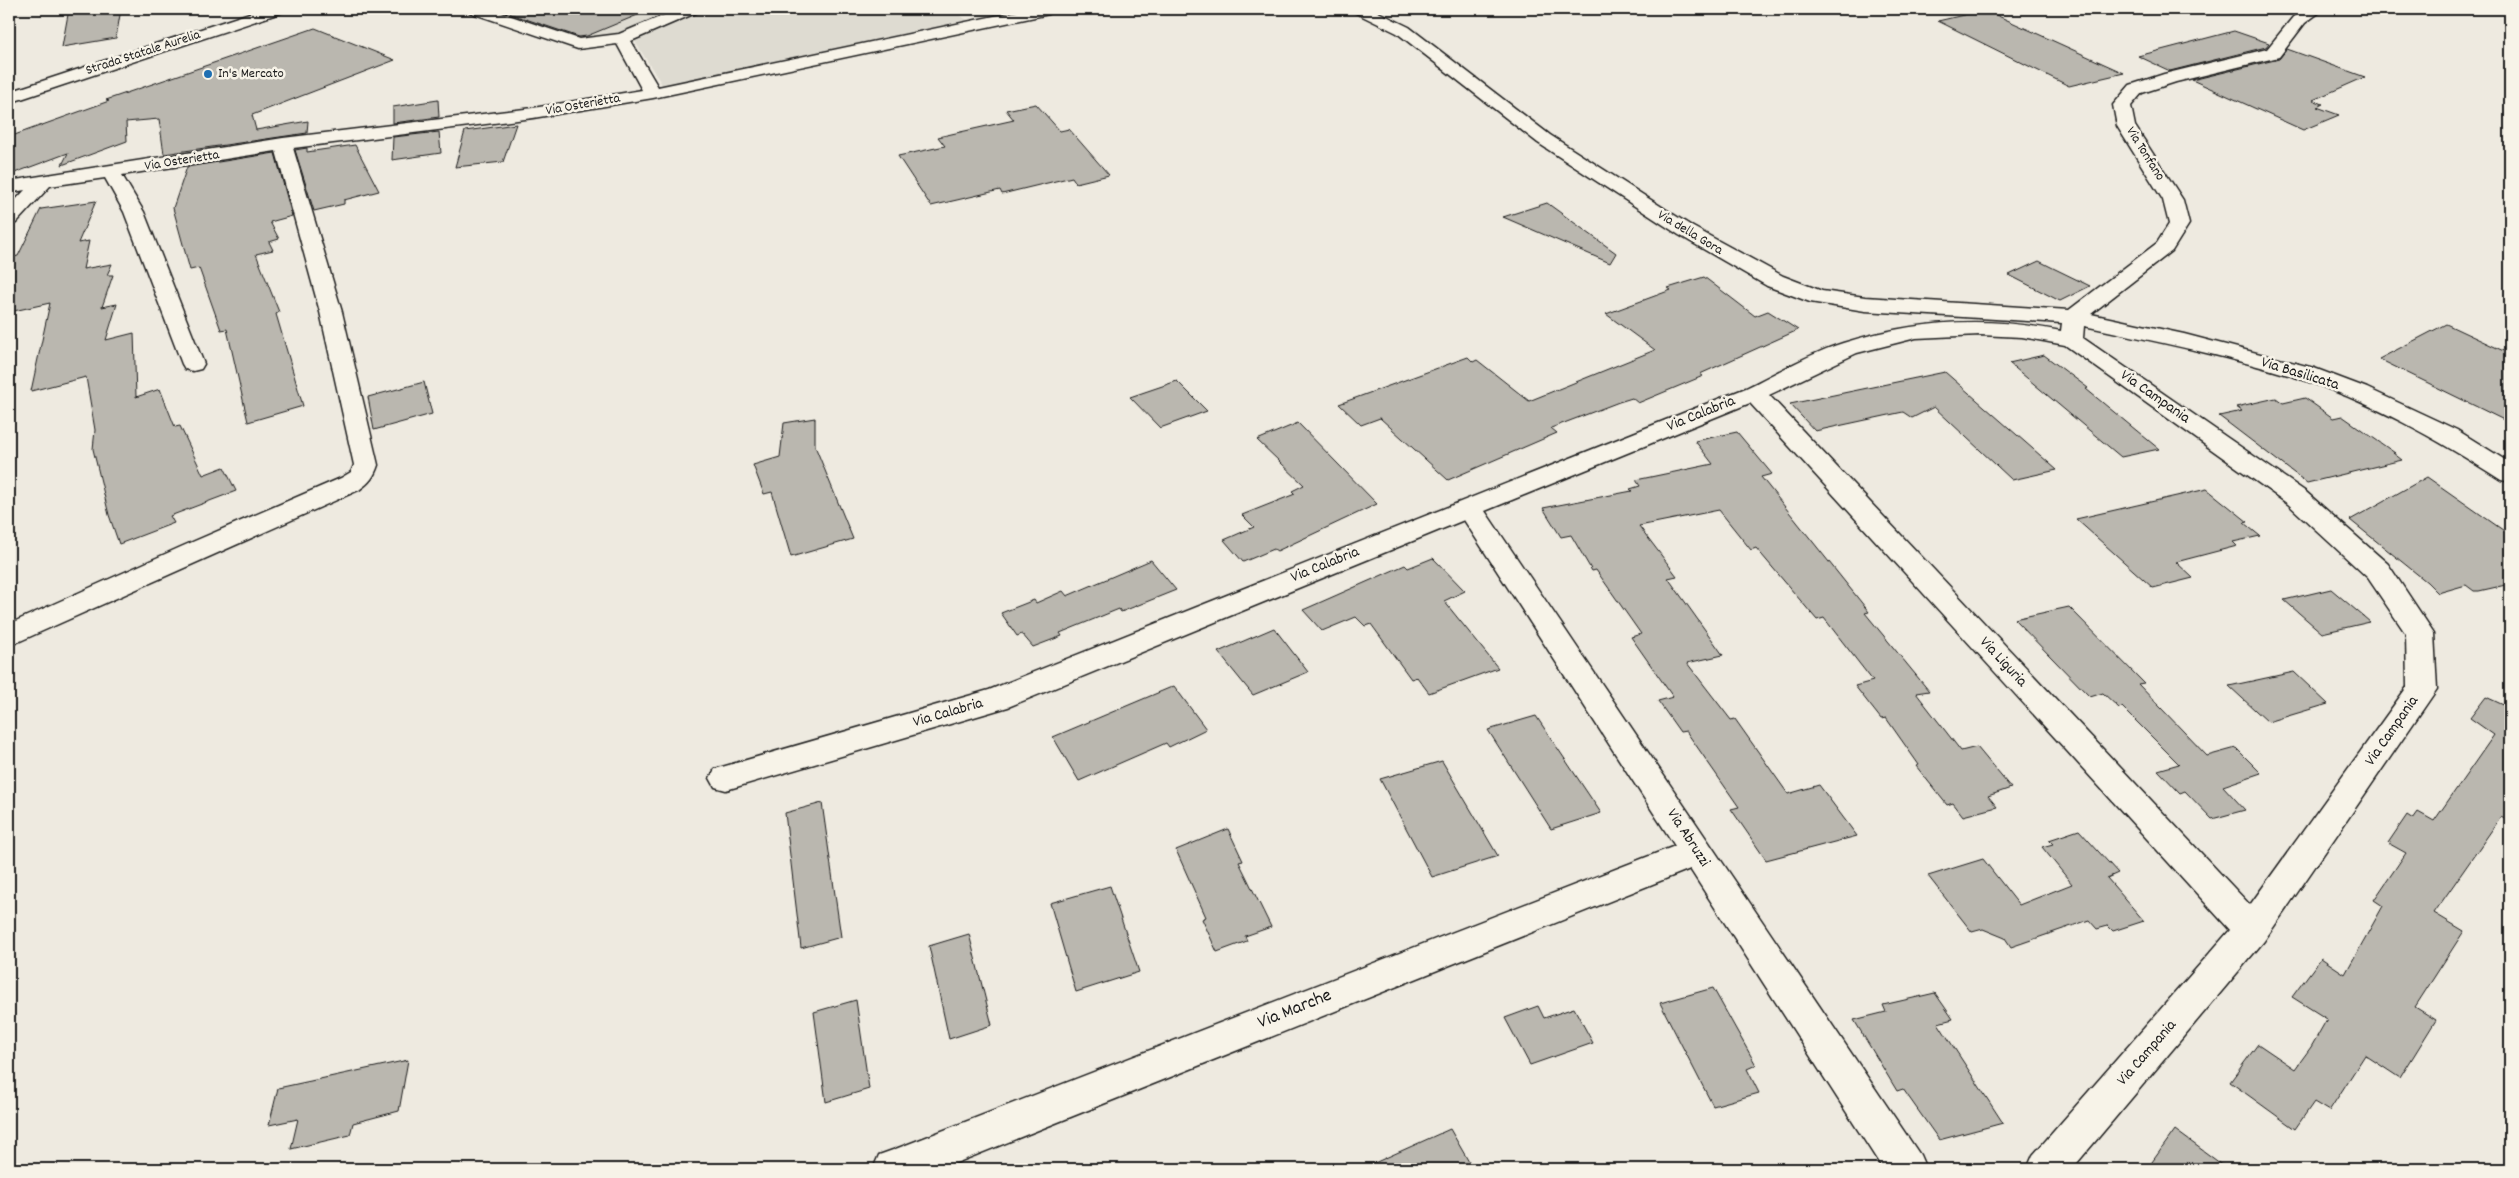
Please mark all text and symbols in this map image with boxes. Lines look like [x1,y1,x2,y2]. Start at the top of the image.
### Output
street label: Strada Statale Aurelia [83,25,203,81]
place label: In's Mercato [218,64,284,84]
marker: In's Mercato [202,68,214,80]
street label: Via Osterietta [544,89,622,121]
street label: Via Tonfano [2121,123,2169,185]
street label: Via Osterietta [143,145,221,177]
street label: Via della Gora [1653,206,1727,261]
street label: Via Basilicata [2258,351,2342,397]
street label: Via Campania [2115,364,2195,430]
street label: Via Calabria [1663,390,1739,438]
street label: Via Calabria [1287,541,1363,589]
street label: Via Liguria [1974,632,2033,693]
street label: Via Campania [2359,691,2425,771]
street label: Via Calabria [910,692,986,734]
street label: Via Abruzzi [1661,804,1715,872]
street label: Via Marche [1254,983,1336,1037]
street label: Via Campania [2112,1015,2183,1091]

